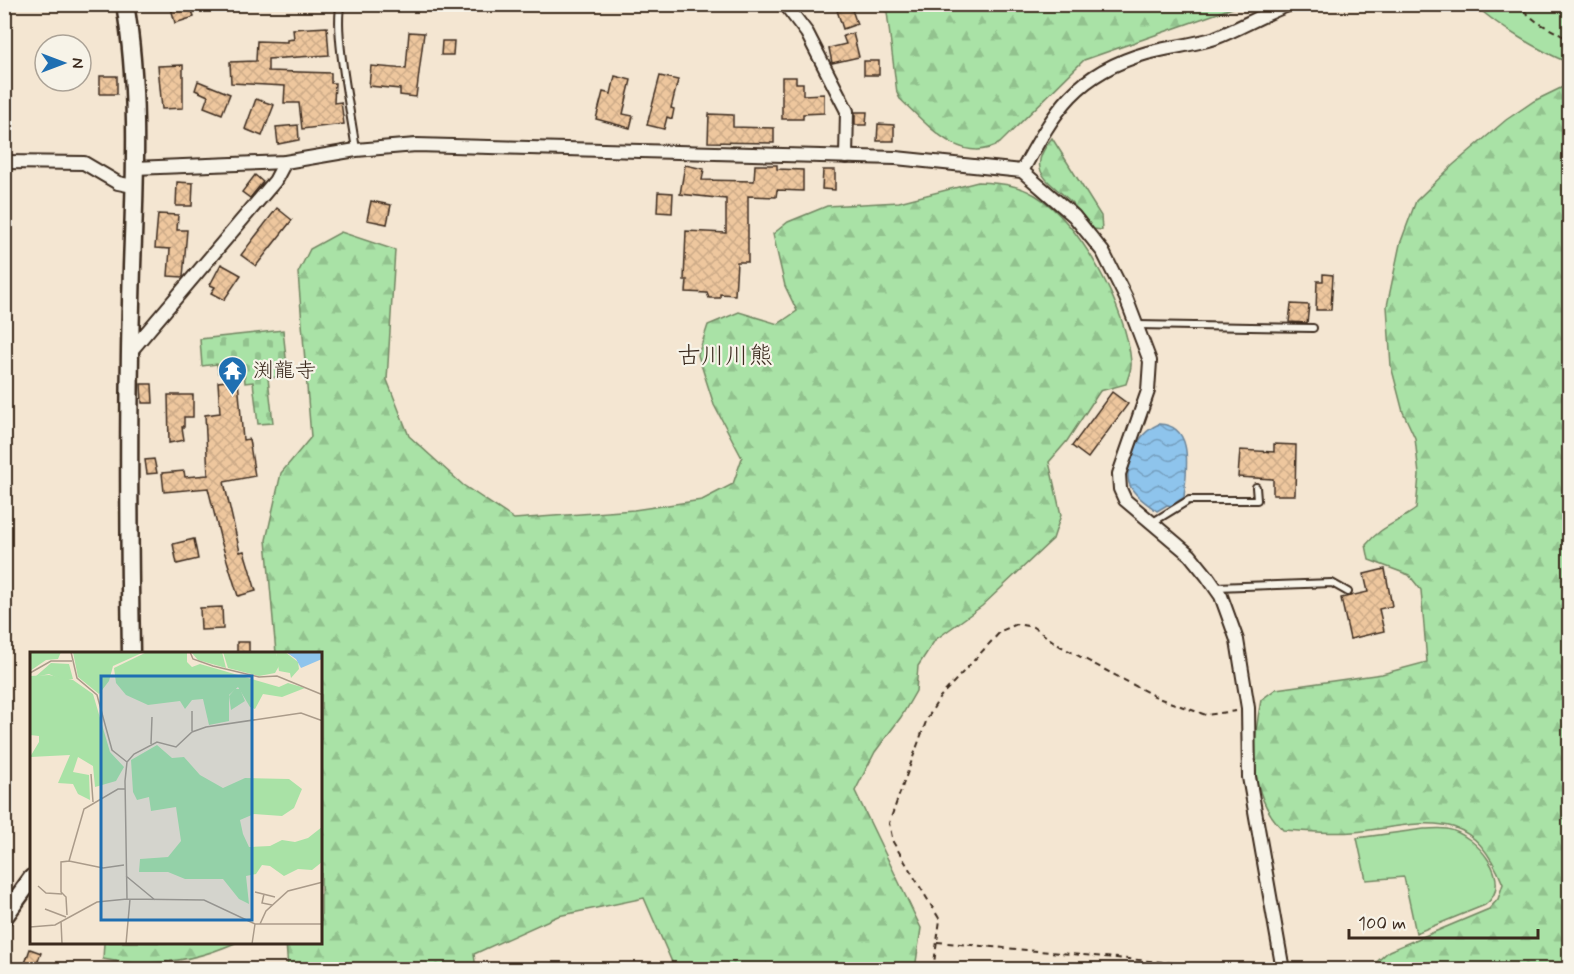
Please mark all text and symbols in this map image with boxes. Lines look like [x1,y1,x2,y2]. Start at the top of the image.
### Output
north arrow [33,33,93,93]
text: N [66,58,87,68]
district label: 古川川熊 [677,341,773,372]
temple icon: 渕龍寺 [216,354,248,396]
place label: 渕龍寺 [253,357,316,385]
inset map [30,652,322,944]
scale bar [1349,902,1538,940]
text: 100 m [1358,912,1406,936]

